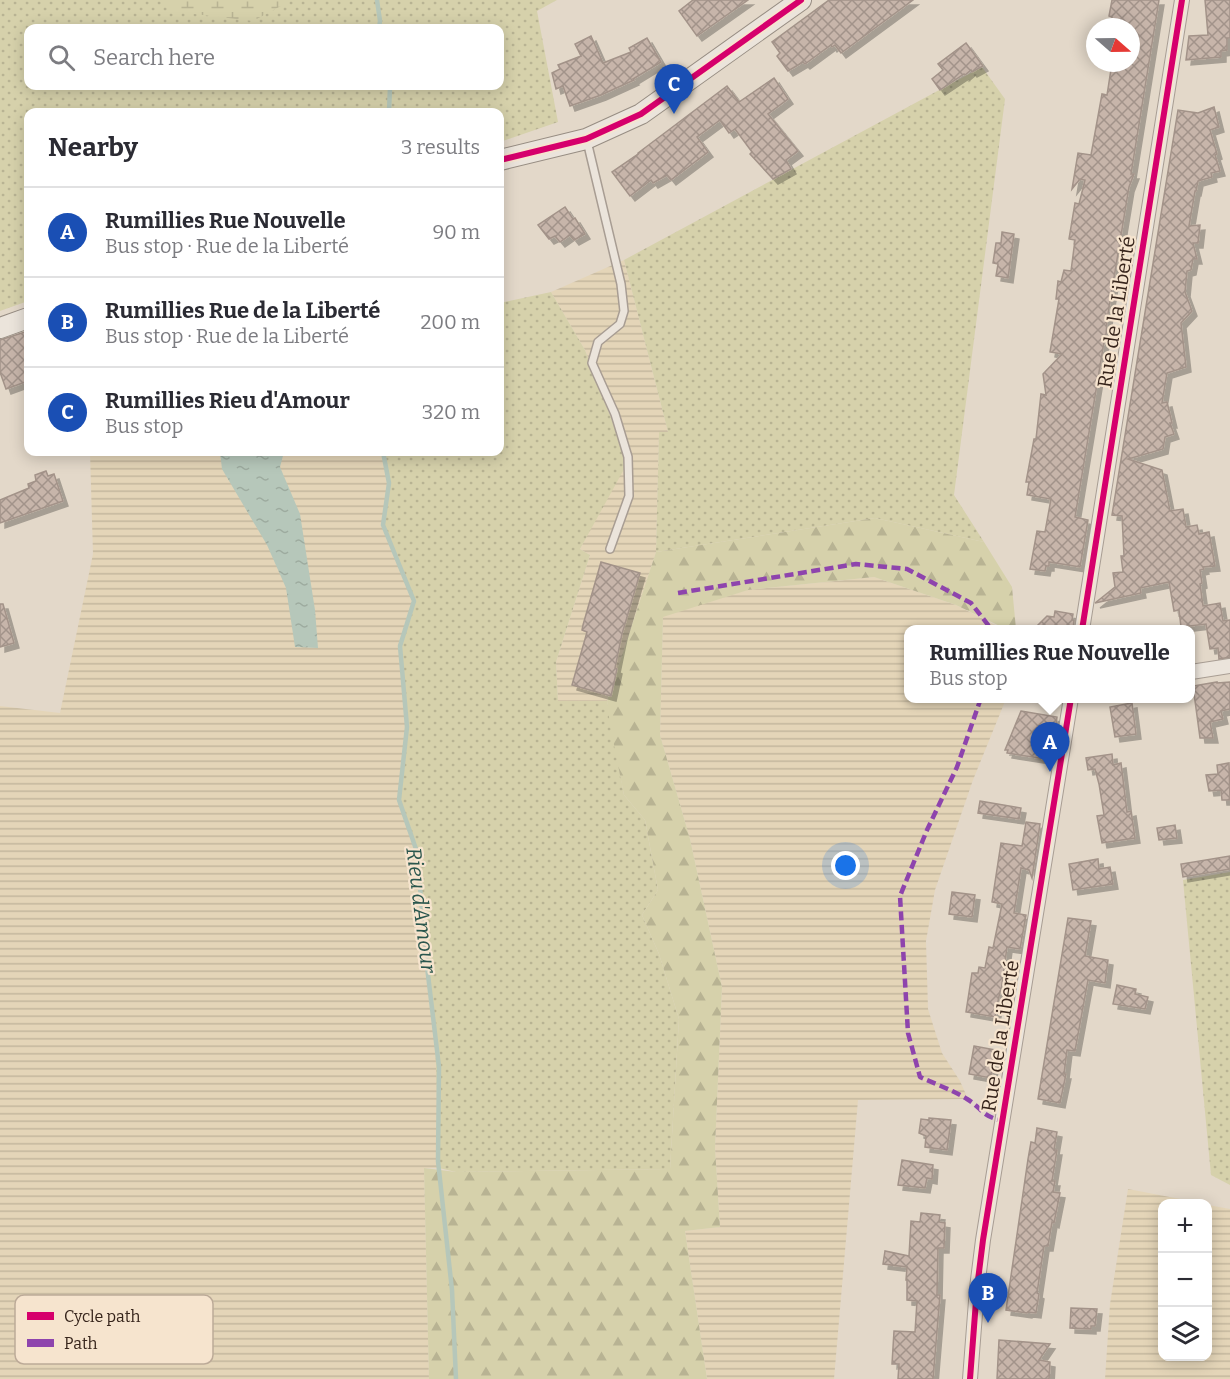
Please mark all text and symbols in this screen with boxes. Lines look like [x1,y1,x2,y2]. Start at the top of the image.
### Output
north arrow [1086,18,1140,72]
search box [24,24,504,90]
icon: search [45,41,78,74]
text: Search here [93,44,215,71]
pin: C [654,64,694,114]
text: Nearby [48,132,138,163]
text: 3 results [401,135,480,159]
text: Rumillies Rue Nouvelle [105,207,346,234]
text: A [60,220,75,244]
text: 90 m [432,220,480,244]
text: Bus stop · Rue de la Liberté [105,234,349,258]
street label: Rue de la Liberté [1092,234,1140,390]
text: Rumillies Rue de la Liberté [105,297,380,324]
text: B [61,310,74,334]
text: 200 m [420,310,480,334]
text: Bus stop · Rue de la Liberté [105,324,349,348]
text: Rumillies Rieu d'Amour [105,387,350,414]
text: C [61,400,74,424]
text: 320 m [422,400,480,424]
text: Bus stop [105,414,183,438]
popup [904,625,1195,703]
text: Rumillies Rue Nouvelle [929,639,1170,666]
text: Bus stop [929,666,1008,690]
pin: A [1030,722,1070,772]
water label: Rieu d'Amour [400,846,442,976]
your location [831,851,860,880]
street label: Rue de la Liberté [976,958,1024,1114]
map controls [1158,1199,1212,1361]
button: + [1158,1199,1212,1253]
button: − [1158,1253,1212,1307]
pin: B [968,1274,1008,1323]
legend [15,1295,213,1364]
text: Cycle path [64,1307,140,1326]
button: layers [1158,1307,1212,1361]
text: Path [64,1334,98,1353]

